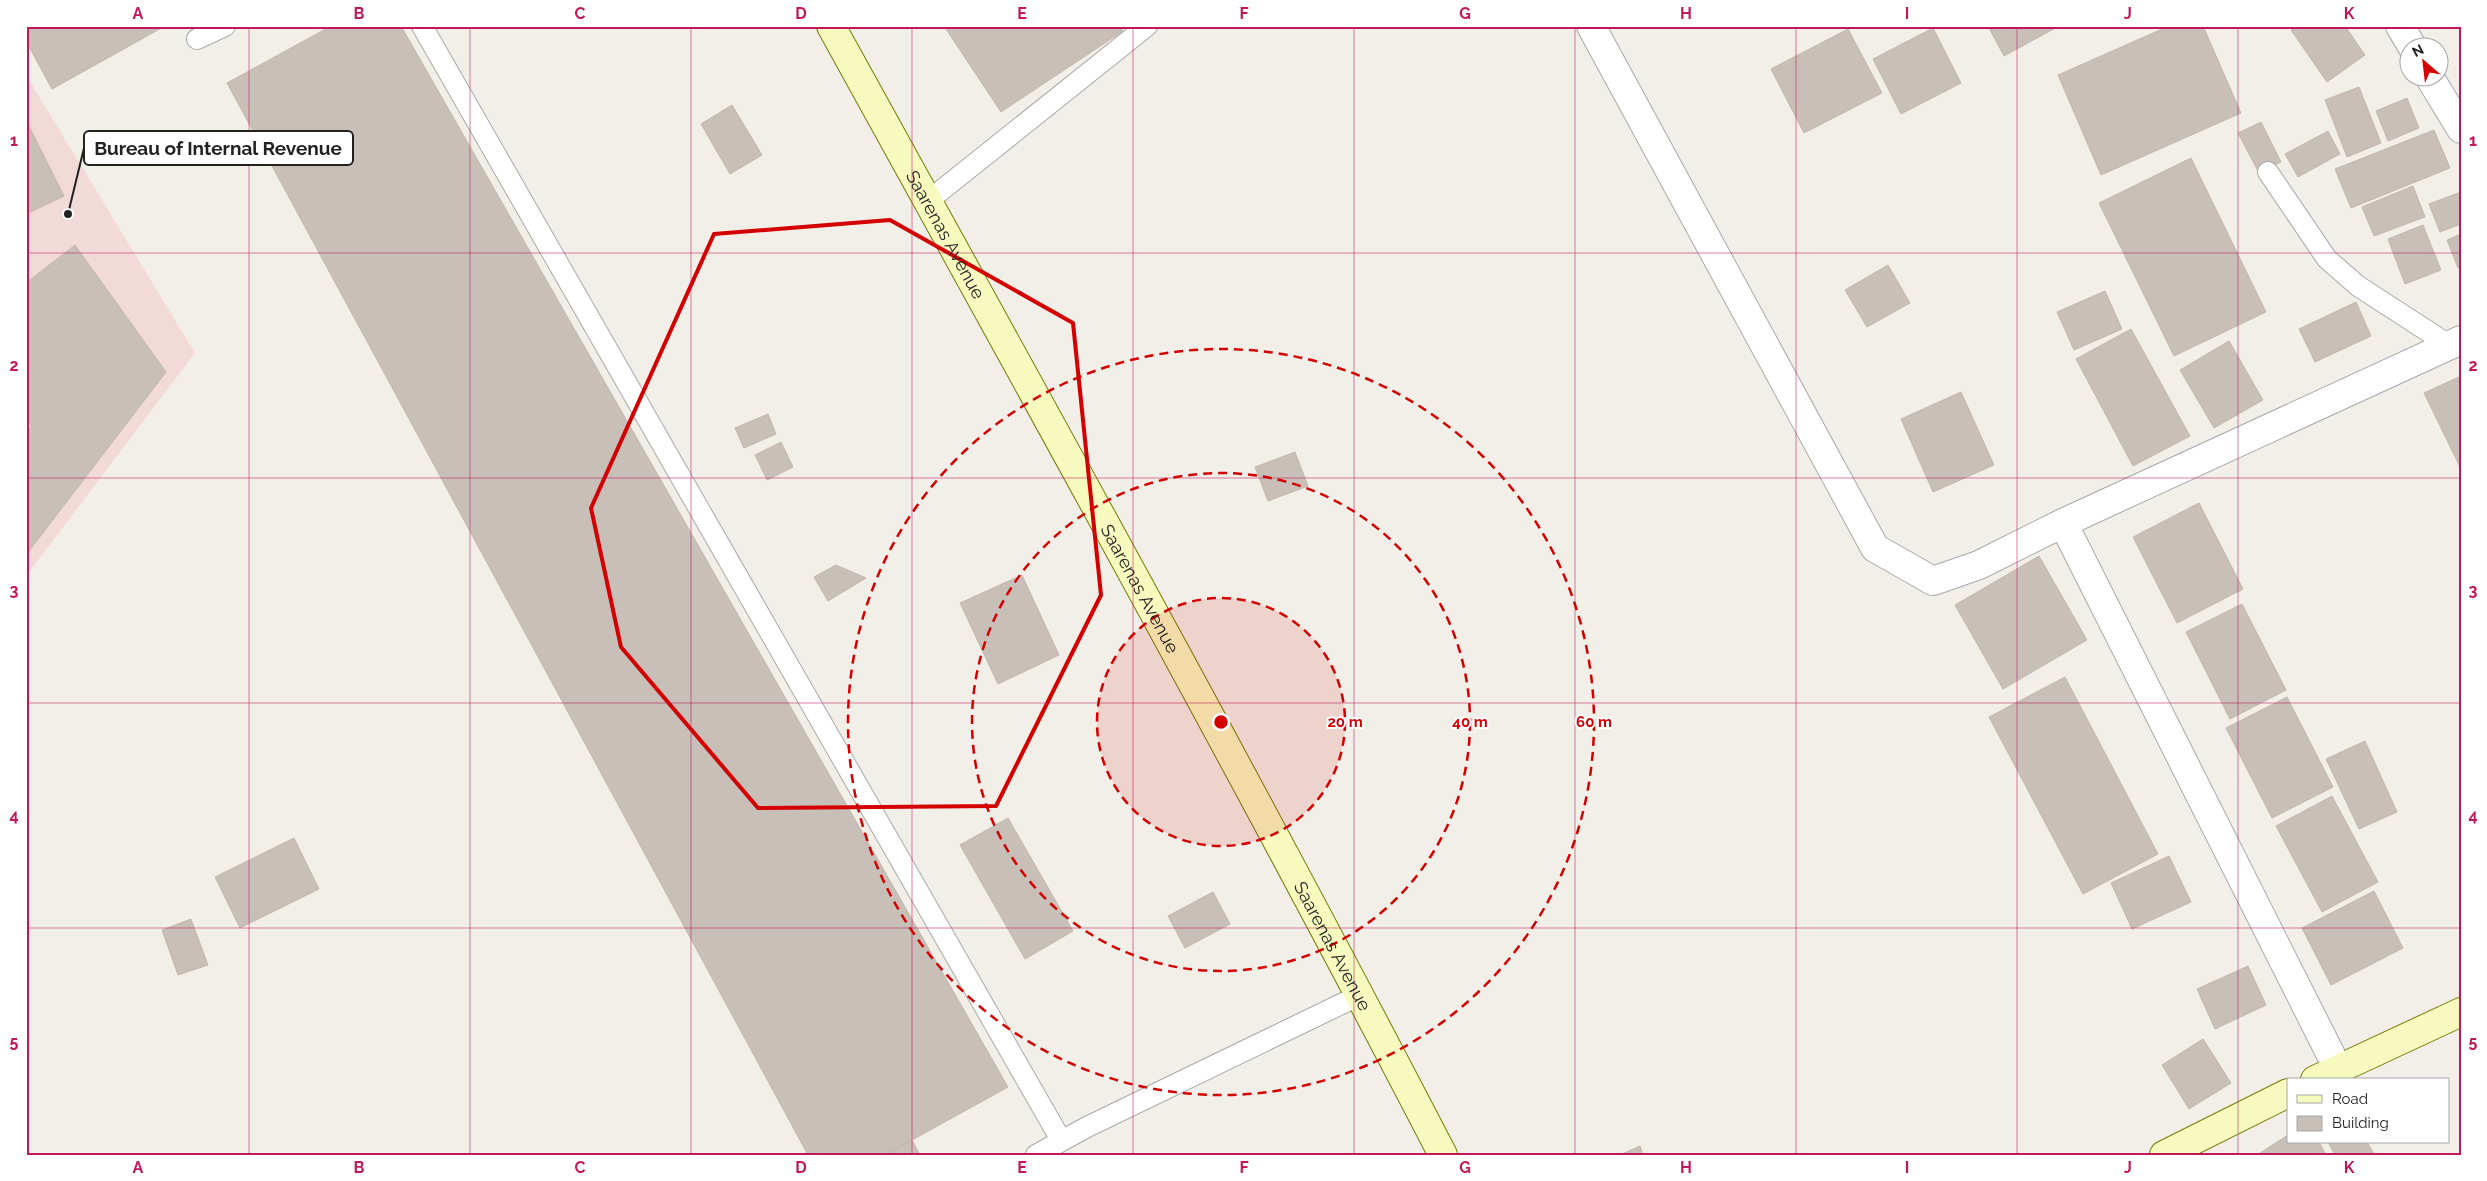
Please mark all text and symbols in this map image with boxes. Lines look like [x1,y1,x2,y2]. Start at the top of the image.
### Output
text: A [133,4,144,23]
text: B [354,4,365,23]
text: C [575,4,586,23]
text: D [795,4,807,23]
text: E [1017,4,1027,23]
text: F [1239,4,1249,23]
text: G [1459,4,1471,23]
text: H [1680,4,1692,23]
text: I [1905,4,1909,23]
text: J [2124,4,2132,23]
text: K [2344,4,2355,23]
north arrow [2400,38,2450,88]
text: N [2409,41,2426,60]
text: 1 [10,131,18,150]
callout: Bureau of Internal Revenue [84,131,353,165]
text: 1 [2469,131,2477,150]
text: Bureau of Internal Revenue [94,137,342,159]
street label: Saarenas Avenue [902,166,990,303]
text: 2 [9,356,19,375]
text: 2 [2468,356,2478,375]
street label: Saarenas Avenue [1097,520,1184,657]
text: 3 [10,581,19,600]
text: 3 [2469,581,2478,600]
centre of rings [1212,713,1230,731]
text: 20 m [1327,713,1363,731]
text: 40 m [1452,713,1488,731]
text: 60 m [1576,713,1612,731]
text: 4 [9,806,19,825]
text: 4 [2468,806,2478,825]
street label: Saarenas Avenue [1290,878,1376,1014]
text: 5 [10,1032,19,1051]
text: 5 [2469,1032,2478,1051]
legend [2287,1078,2450,1144]
text: Road [2332,1090,2368,1108]
text: Building [2332,1114,2389,1132]
text: A [133,1158,144,1177]
text: B [354,1158,365,1177]
text: C [575,1158,586,1177]
text: D [795,1158,807,1177]
text: E [1017,1158,1027,1177]
text: F [1239,1158,1249,1177]
text: G [1459,1158,1471,1177]
text: H [1680,1158,1692,1177]
text: I [1905,1158,1909,1177]
text: J [2124,1158,2132,1177]
text: K [2344,1158,2355,1177]

